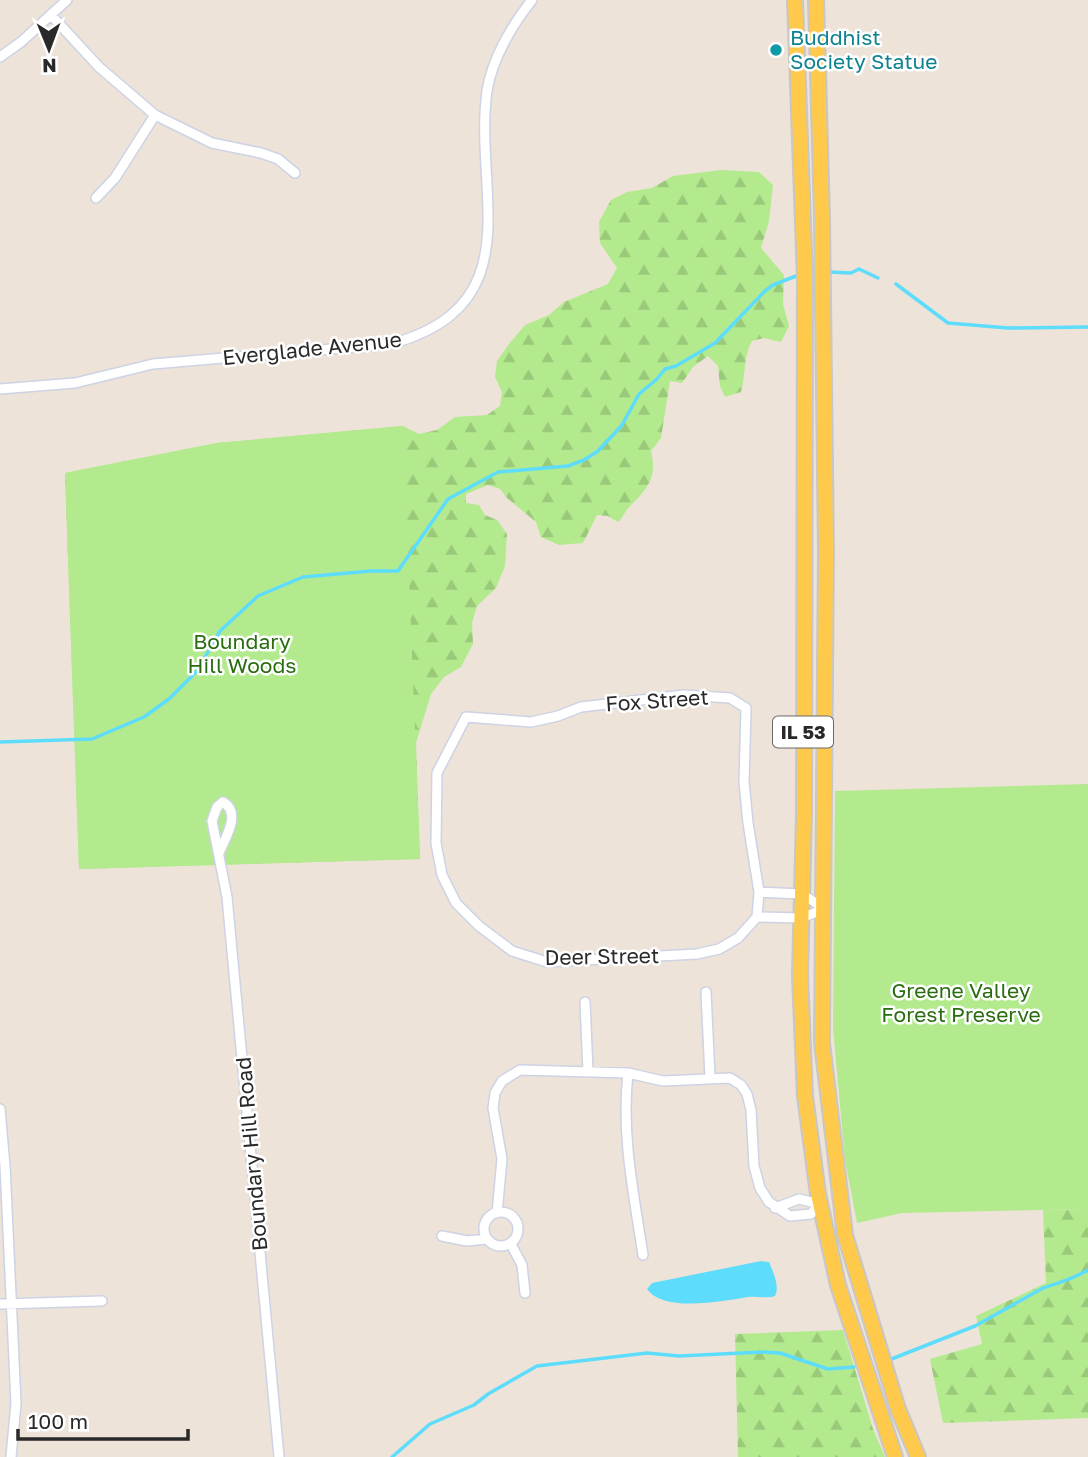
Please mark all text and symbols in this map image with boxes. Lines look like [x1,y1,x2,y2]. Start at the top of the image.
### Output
north arrow [14,14,84,84]
place label: Buddhist Society Statue [790,24,937,74]
marker: Buddhist Society Statue [768,42,784,58]
text: N [42,55,57,78]
street label: Everglade Avenue [221,326,403,370]
park label: Boundary Hill Woods [188,628,296,678]
street label: Fox Street [604,683,709,717]
road number: IL 53 [773,716,833,748]
street label: Deer Street [544,942,660,970]
park label: Greene Valley Forest Preserve [881,977,1041,1027]
street label: Boundary Hill Road [230,1056,272,1252]
scale bar [18,1398,187,1442]
text: 100 m [28,1408,88,1434]

